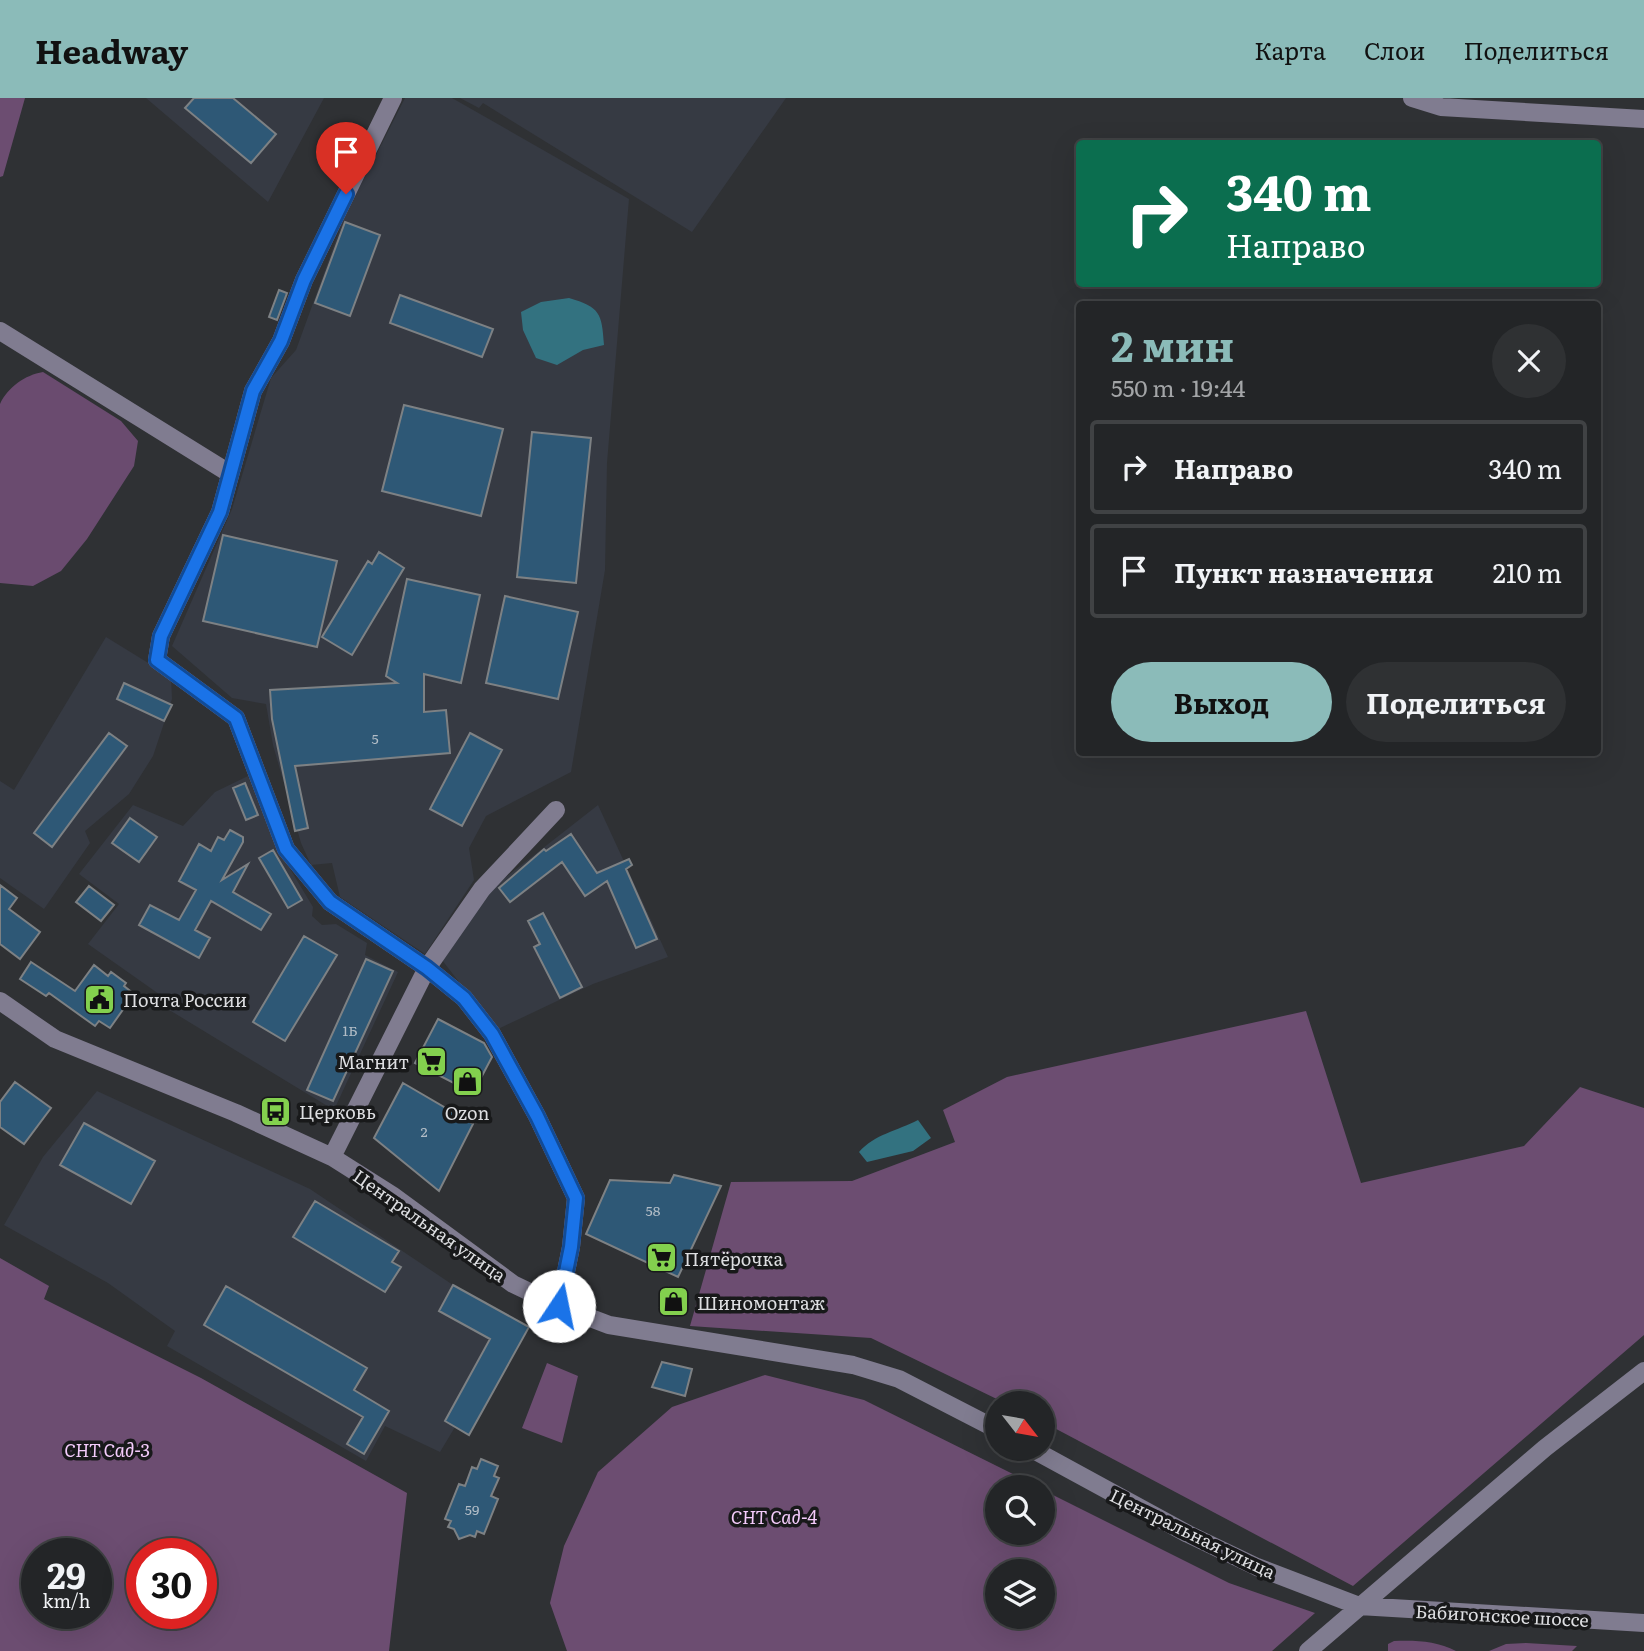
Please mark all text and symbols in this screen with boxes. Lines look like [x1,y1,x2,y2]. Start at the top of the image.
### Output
text: Headway [35,25,188,74]
text: Карта [1254,32,1326,67]
text: Слои [1364,32,1425,67]
text: Поделиться [1463,32,1609,67]
pin [316,122,376,194]
icon: arrive [327,133,365,171]
text: 340 m [1226,153,1372,226]
icon: right [1111,168,1202,259]
text: Направо [1226,220,1366,268]
text: 2 мин [1111,313,1234,375]
button: close [1492,324,1566,398]
text: 550 m · 19:44 [1111,370,1245,404]
icon: right [1115,448,1153,486]
text: Направо [1174,448,1293,487]
text: 340 m [1488,448,1562,487]
icon: arrive [1115,552,1153,590]
text: Пункт назначения [1174,552,1433,591]
text: 210 m [1493,552,1562,591]
button: Выход [1111,662,1332,742]
button: Поделиться [1346,662,1566,742]
house number: 5 [371,728,379,748]
public building icon: Почта России [83,982,117,1016]
place label: Почта России [123,986,247,1013]
house number: 1Б [342,1020,358,1040]
supermarket icon: Магнит [415,1044,449,1078]
place label: Магнит [337,1048,409,1075]
shop icon: Ozon [450,1064,484,1098]
bus stop icon: Церковь [259,1094,293,1128]
place label: Церковь [299,1098,376,1125]
place label: Ozon [445,1099,489,1126]
house number: 2 [420,1121,428,1141]
street label: Центральная улица [348,1162,512,1288]
house number: 58 [646,1200,661,1220]
supermarket icon: Пятёрочка [644,1241,678,1275]
place label: Пятёрочка [684,1245,783,1272]
position arrow [522,1269,596,1343]
shop icon: Шиномонтаж [657,1285,691,1319]
place label: Шиномонтаж [697,1289,826,1316]
north arrow [985,1391,1055,1461]
map controls [985,1391,1055,1629]
park label: СНТ Сад-3 [64,1436,150,1463]
button: search [985,1475,1055,1545]
street label: Центральная улица [1106,1481,1281,1585]
house number: 59 [465,1499,479,1519]
park label: СНТ Сад-4 [731,1503,817,1530]
speed limit sign: 30 [126,1538,217,1629]
text: 29 [47,1548,86,1600]
button: layers [985,1559,1055,1629]
text: km/h [43,1587,90,1614]
street label: Бабигонское шоссе [1415,1597,1589,1633]

